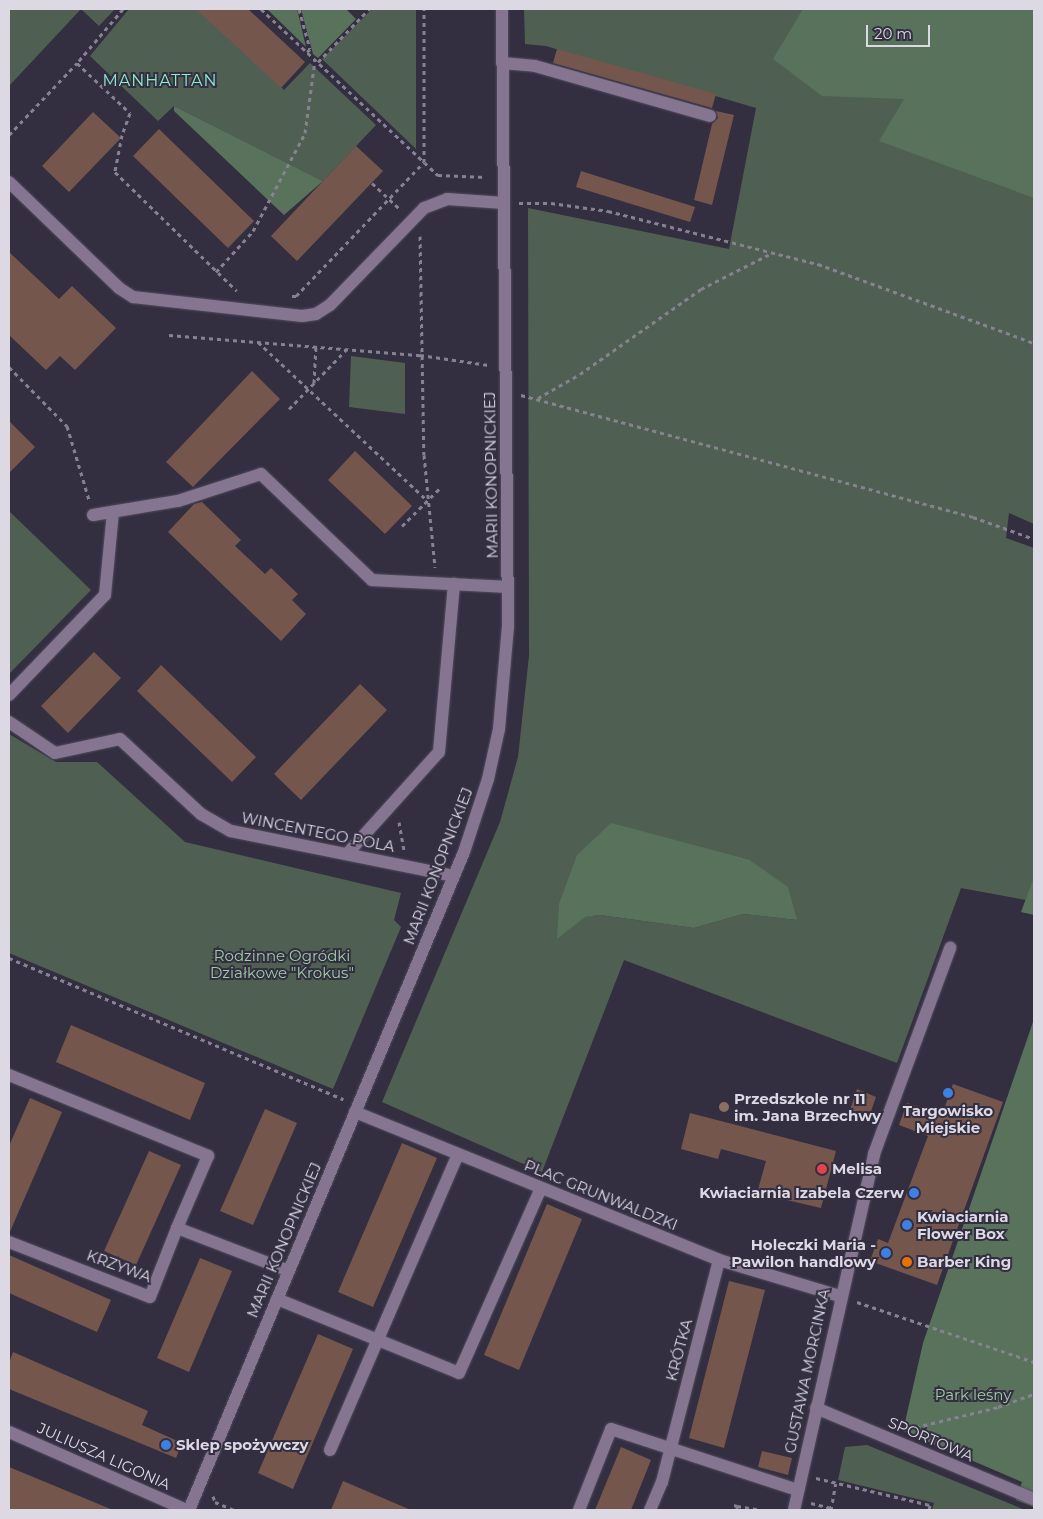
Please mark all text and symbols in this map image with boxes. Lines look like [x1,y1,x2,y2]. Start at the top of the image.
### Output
scale bar [868,15,932,47]
text: 20 m [874,24,912,43]
district label: MANHATTAN [101,71,219,91]
street label: MARII KONOPNICKIEJ [481,391,501,559]
street label: MARII KONOPNICKIEJ [400,785,476,947]
street label: WINCENTEGO POLA [240,808,396,856]
park label: Rodzinne Ogródki Działkowe "Krokus" [210,946,354,981]
marker: Targowisko Miejskie [942,1087,954,1099]
place label: Przedszkole nr 11 im. Jana Brzechwy [734,1089,881,1124]
marker: Przedszkole nr 11 im. Jana Brzechwy [718,1101,730,1113]
place label: Targowisko Miejskie [903,1101,993,1136]
street label: PLAC GRUNWALDZKI [522,1156,680,1234]
street label: MARII KONOPNICKIEJ [243,1160,325,1320]
place label: Melisa [832,1160,882,1178]
marker: Melisa [816,1163,828,1175]
place label: Kwiaciarnia Izabela Czerw [699,1184,904,1202]
marker: Kwiaciarnia Izabela Czerw [908,1187,920,1199]
place label: Kwiaciarnia Flower Box [917,1207,1009,1242]
marker: Kwiaciarnia Flower Box [901,1219,913,1231]
place label: Holeczki Maria - Pawilon handlowy [731,1235,876,1270]
street label: KRZYWA [84,1246,154,1286]
marker: Holeczki Maria - Pawilon handlowy [880,1247,892,1259]
place label: Barber King [917,1253,1011,1271]
marker: Barber King [901,1256,913,1268]
street label: GUSTAWA MORCINKA [781,1287,833,1455]
street label: KRÓTKA [662,1317,696,1383]
park label: Park leśny [935,1386,1011,1404]
street label: SPORTOWA [886,1413,976,1465]
street label: JULIUSZA LIGONIA [35,1419,173,1493]
place label: Sklep spożywczy [176,1436,308,1454]
marker: Sklep spożywczy [160,1439,172,1451]

